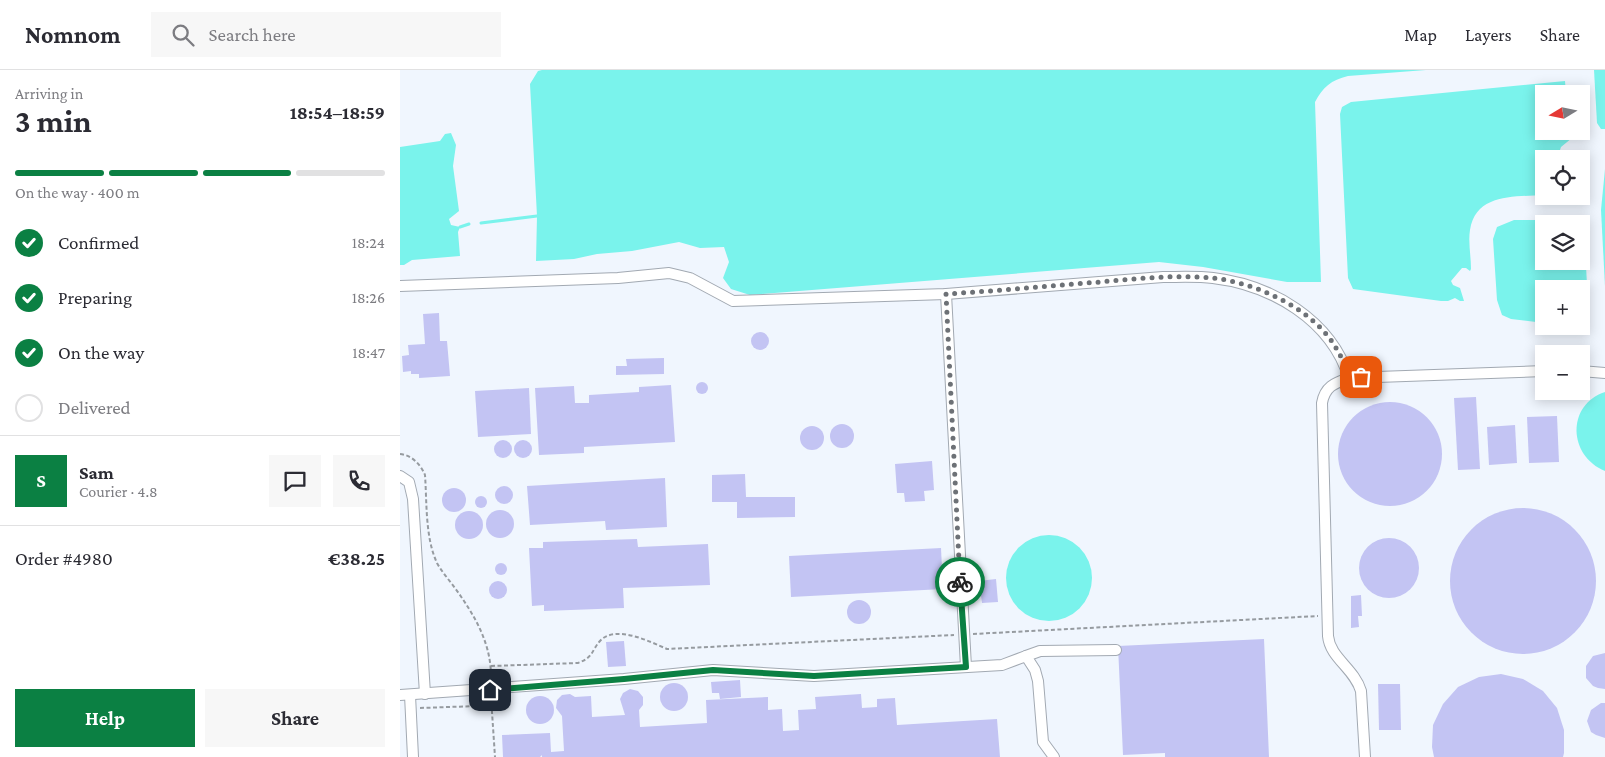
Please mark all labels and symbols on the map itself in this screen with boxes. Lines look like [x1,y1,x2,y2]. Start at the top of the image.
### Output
north arrow [1535,85,1590,140]
pin [1340,356,1382,398]
courier [935,557,985,607]
pin [469,669,511,711]

